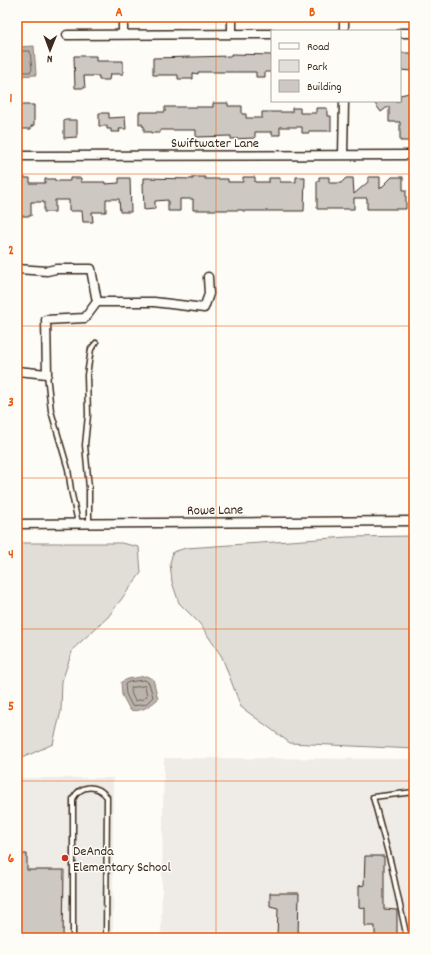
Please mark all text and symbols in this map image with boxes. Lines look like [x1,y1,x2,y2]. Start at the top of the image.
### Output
text: A [115,4,123,23]
text: B [309,4,315,23]
north arrow [30,30,70,70]
legend [271,30,401,102]
text: Road [307,39,329,56]
text: N [46,50,53,66]
text: Park [307,59,328,76]
text: Building [307,79,342,96]
text: 1 [10,90,13,109]
street label: Swiftwater Lane [171,134,259,154]
text: 2 [8,242,14,261]
text: 3 [8,394,14,413]
street label: Rowe Lane [187,501,243,521]
text: 4 [8,546,14,565]
text: 5 [8,698,14,717]
place label: DeAnda Elementary School [73,842,172,878]
text: 6 [8,850,15,869]
marker: DeAnda Elementary School [60,853,70,863]

